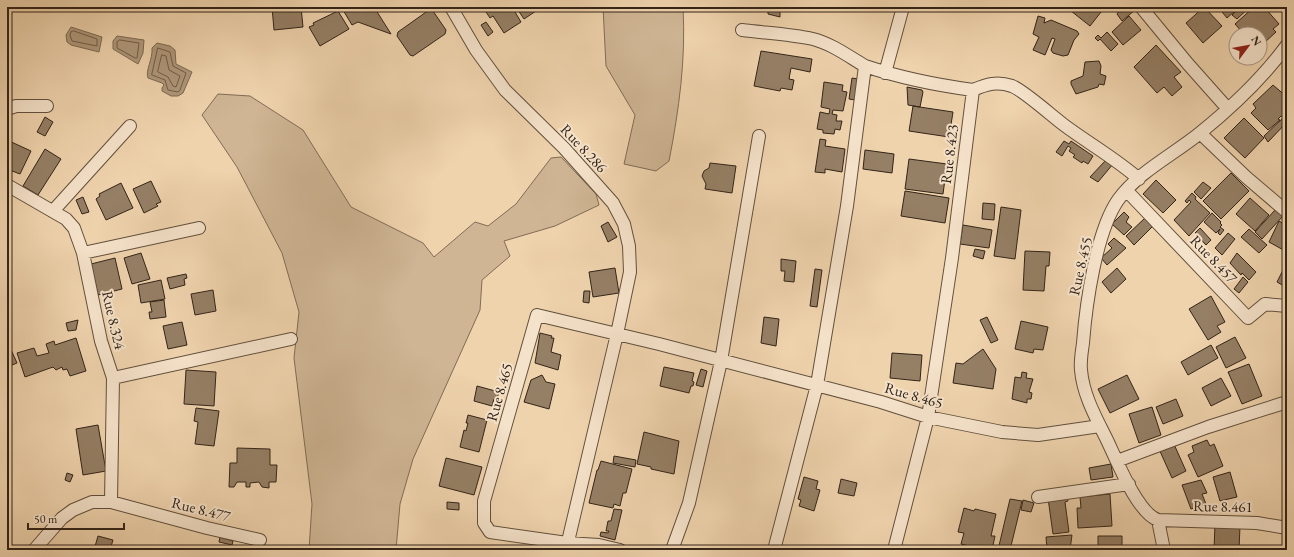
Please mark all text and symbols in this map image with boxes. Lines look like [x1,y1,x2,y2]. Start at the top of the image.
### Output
north arrow [1228,26,1268,66]
text: N [1248,33,1265,48]
street label: Rue 8.286 [557,120,611,176]
street label: Rue 8.423 [936,123,962,185]
street label: Rue 8.457 [1186,231,1242,288]
street label: Rue 8.455 [1064,235,1096,297]
street label: Rue 8.324 [98,289,130,352]
street label: Rue 8.465 [482,361,516,423]
street label: Rue 8.465 [883,378,945,412]
street label: Rue 8.477 [170,493,233,526]
street label: Rue 8.461 [1193,496,1253,516]
scale bar [28,505,124,531]
text: 50 m [34,511,58,527]

